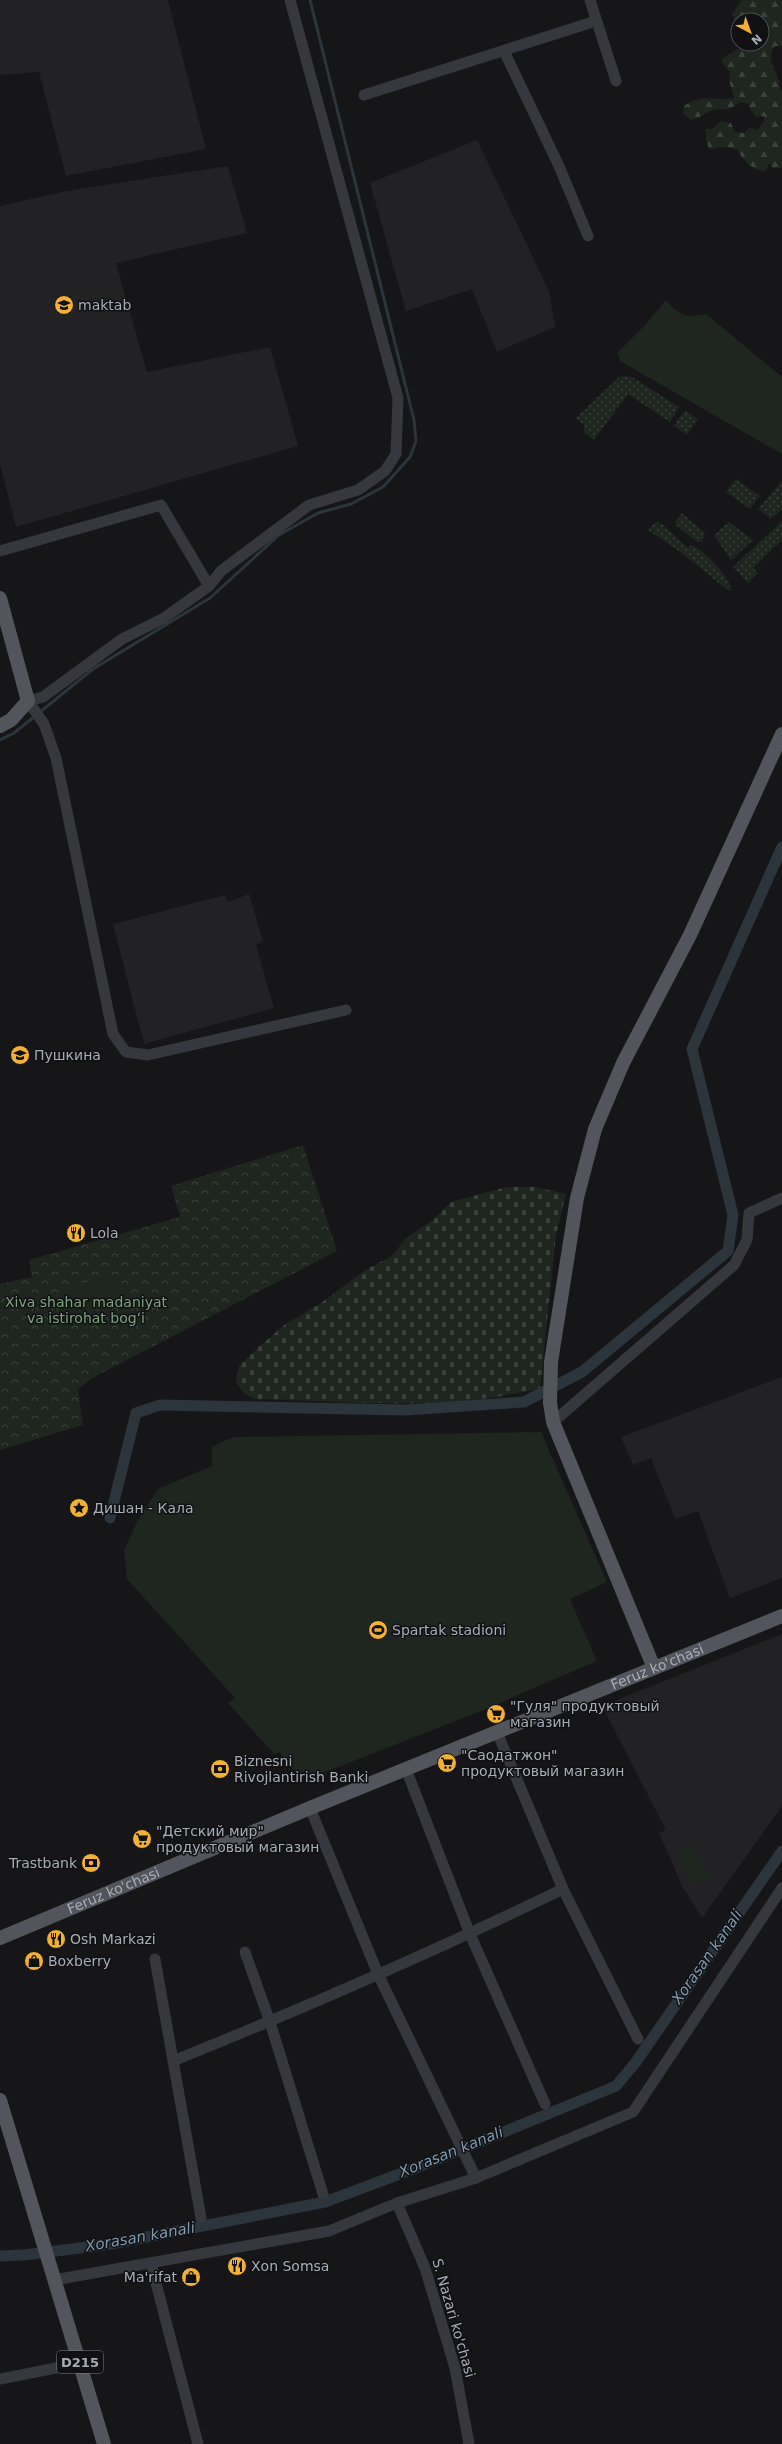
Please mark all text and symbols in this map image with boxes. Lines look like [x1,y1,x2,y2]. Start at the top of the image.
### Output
north arrow [730,12,770,52]
text: N [748,31,764,47]
school or university icon: maktab [53,294,75,316]
place label: maktab [78,297,131,313]
school or university icon: Пушкина [9,1044,31,1066]
place label: Пушкина [34,1047,101,1063]
restaurant icon: Lola [65,1222,87,1244]
place label: Lola [90,1225,119,1241]
park label: Xiva shahar madaniyat va istirohat bogʻi [5,1294,168,1326]
place icon: Дишан - Кала [68,1497,90,1519]
place label: Дишан - Кала [93,1500,194,1516]
sports icon: Spartak stadioni [367,1619,389,1641]
place label: Spartak stadioni [392,1622,506,1638]
street label: Feruz ko'chasi [608,1641,706,1693]
place label: "Гуля" продуктовый магазин [510,1698,660,1730]
supermarket icon: "Гуля" продуктовый магазин [485,1703,507,1725]
place label: "Саодатжон" продуктовый магазин [461,1747,624,1779]
supermarket icon: "Саодатжон" продуктовый магазин [436,1752,458,1774]
place label: Biznesni Rivojlantirish Banki [234,1753,368,1785]
bank icon: Biznesni Rivojlantirish Banki [209,1758,231,1780]
place label: "Детский мир" продуктовый магазин [156,1823,319,1855]
supermarket icon: "Детский мир" продуктовый магазин [131,1828,153,1850]
bank icon: Trastbank [80,1852,102,1874]
place label: Trastbank [8,1855,78,1871]
street label: Feruz ko'chasi [65,1864,162,1917]
water label: Xorasan kanali [667,1906,747,2008]
restaurant icon: Osh Markazi [45,1928,67,1950]
place label: Osh Markazi [70,1931,156,1947]
shop icon: Boxberry [23,1950,45,1972]
place label: Boxberry [48,1953,111,1969]
water label: Xorasan kanali [395,2123,507,2182]
water label: Xorasan kanali [83,2218,197,2256]
restaurant icon: Xon Somsa [226,2255,248,2277]
street label: S. Nazari ko'chasi [429,2257,479,2379]
place label: Xon Somsa [251,2258,329,2274]
shop icon: Ma'rifat [180,2266,202,2288]
place label: Ma'rifat [124,2269,178,2285]
road number: D215 [57,2351,103,2373]

